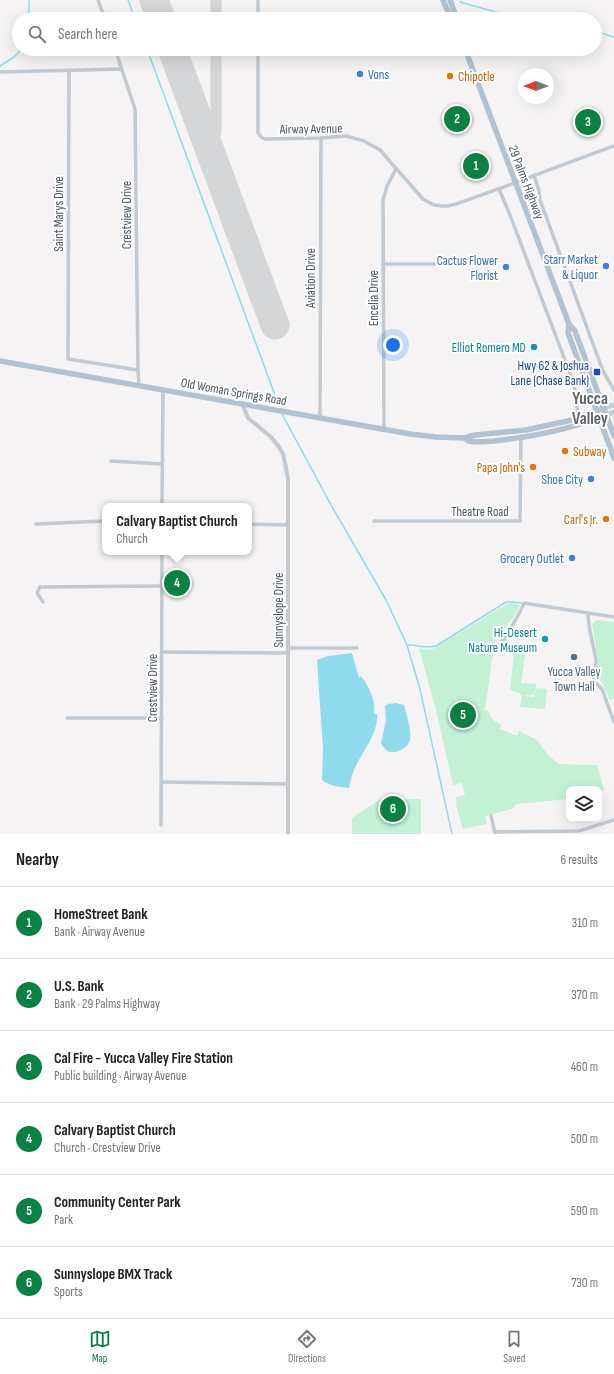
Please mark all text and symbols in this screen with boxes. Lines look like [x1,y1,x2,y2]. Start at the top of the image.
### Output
search box [12,12,602,56]
icon: search [26,23,48,45]
text: Search here [58,25,118,44]
place label: Vons [368,67,389,83]
north arrow [518,68,554,104]
marker: Vons [355,69,365,79]
place label: Chipotle [458,69,495,85]
marker: Chipotle [445,71,455,81]
pin: 2 [444,104,470,134]
pin: 3 [575,107,601,137]
street label: Airway Avenue [278,120,343,138]
street label: 29 Palms Highway [505,143,547,222]
pin: 1 [463,151,489,181]
street label: Saint Marys Drive [51,176,67,252]
street label: Crestview Drive [119,181,135,249]
street label: Aviation Drive [303,248,319,309]
place label: Starr Market & Liquor [544,252,598,283]
place label: Cactus Flower Florist [437,253,498,284]
marker: Starr Market & Liquor [601,261,611,271]
marker: Cactus Flower Florist [501,262,511,272]
street label: Encelia Drive [366,270,382,326]
your location [383,335,403,355]
place label: Elliot Romero MD [452,340,526,356]
marker: Elliot Romero MD [529,342,539,352]
place label: Hwy 62 & Joshua Lane (Chase Bank) [511,358,589,389]
marker: Hwy 62 & Joshua Lane (Chase Bank) [592,367,602,377]
street label: Old Woman Springs Road [180,375,288,409]
district label: Yucca Valley [572,389,608,429]
place label: Subway [573,444,606,460]
marker: Subway [560,446,570,456]
place label: Papa John's [477,460,525,476]
marker: Papa John's [528,462,538,472]
place label: Shoe City [541,472,583,488]
marker: Shoe City [586,474,596,484]
popup [102,503,252,555]
street label: Theatre Road [451,504,509,520]
text: Calvary Baptist Church [116,512,238,531]
place label: Carl's Jr. [564,512,598,528]
marker: Carl's Jr. [601,514,611,524]
text: Church [116,531,148,547]
place label: Grocery Outlet [500,551,564,567]
marker: Grocery Outlet [567,553,577,563]
pin: 4 [164,568,190,598]
street label: Sunnyslope Drive [271,573,287,647]
place label: Hi-Desert Nature Museum [468,625,537,656]
marker: Hi-Desert Nature Museum [540,634,550,644]
marker: Yucca Valley Town Hall [569,652,579,662]
street label: Crestview Drive [145,654,161,722]
place label: Yucca Valley Town Hall [547,664,601,695]
pin: 5 [450,700,476,730]
map controls [566,786,602,822]
button: layers [566,786,602,822]
pin: 6 [380,794,406,824]
text: Nearby [16,850,59,870]
text: 6 results [560,852,598,868]
text: HomeStreet Bank [54,905,148,924]
text: 1 [26,915,32,931]
text: 310 m [572,915,598,931]
text: Bank · Airway Avenue [54,924,145,940]
text: U.S. Bank [54,977,104,996]
text: 2 [26,987,32,1003]
text: 370 m [571,987,598,1003]
text: Bank · 29 Palms Highway [54,996,160,1012]
text: Cal Fire - Yucca Valley Fire Station [54,1049,233,1068]
text: 3 [26,1059,32,1075]
text: 460 m [571,1059,598,1075]
text: Public building · Airway Avenue [54,1068,186,1084]
text: Calvary Baptist Church [54,1121,176,1140]
text: 4 [26,1131,32,1147]
text: 500 m [571,1131,598,1147]
text: Church · Crestview Drive [54,1140,161,1156]
text: Community Center Park [54,1193,181,1212]
text: 5 [26,1203,32,1219]
text: 590 m [571,1203,598,1219]
text: Park [54,1212,73,1228]
text: Sunnyslope BMX Track [54,1265,172,1284]
text: 6 [26,1275,32,1291]
text: 730 m [571,1275,598,1291]
text: Sports [54,1284,83,1300]
tab: Map [89,1328,111,1365]
tab: Directions [288,1328,326,1365]
tab: Saved [503,1328,525,1365]

